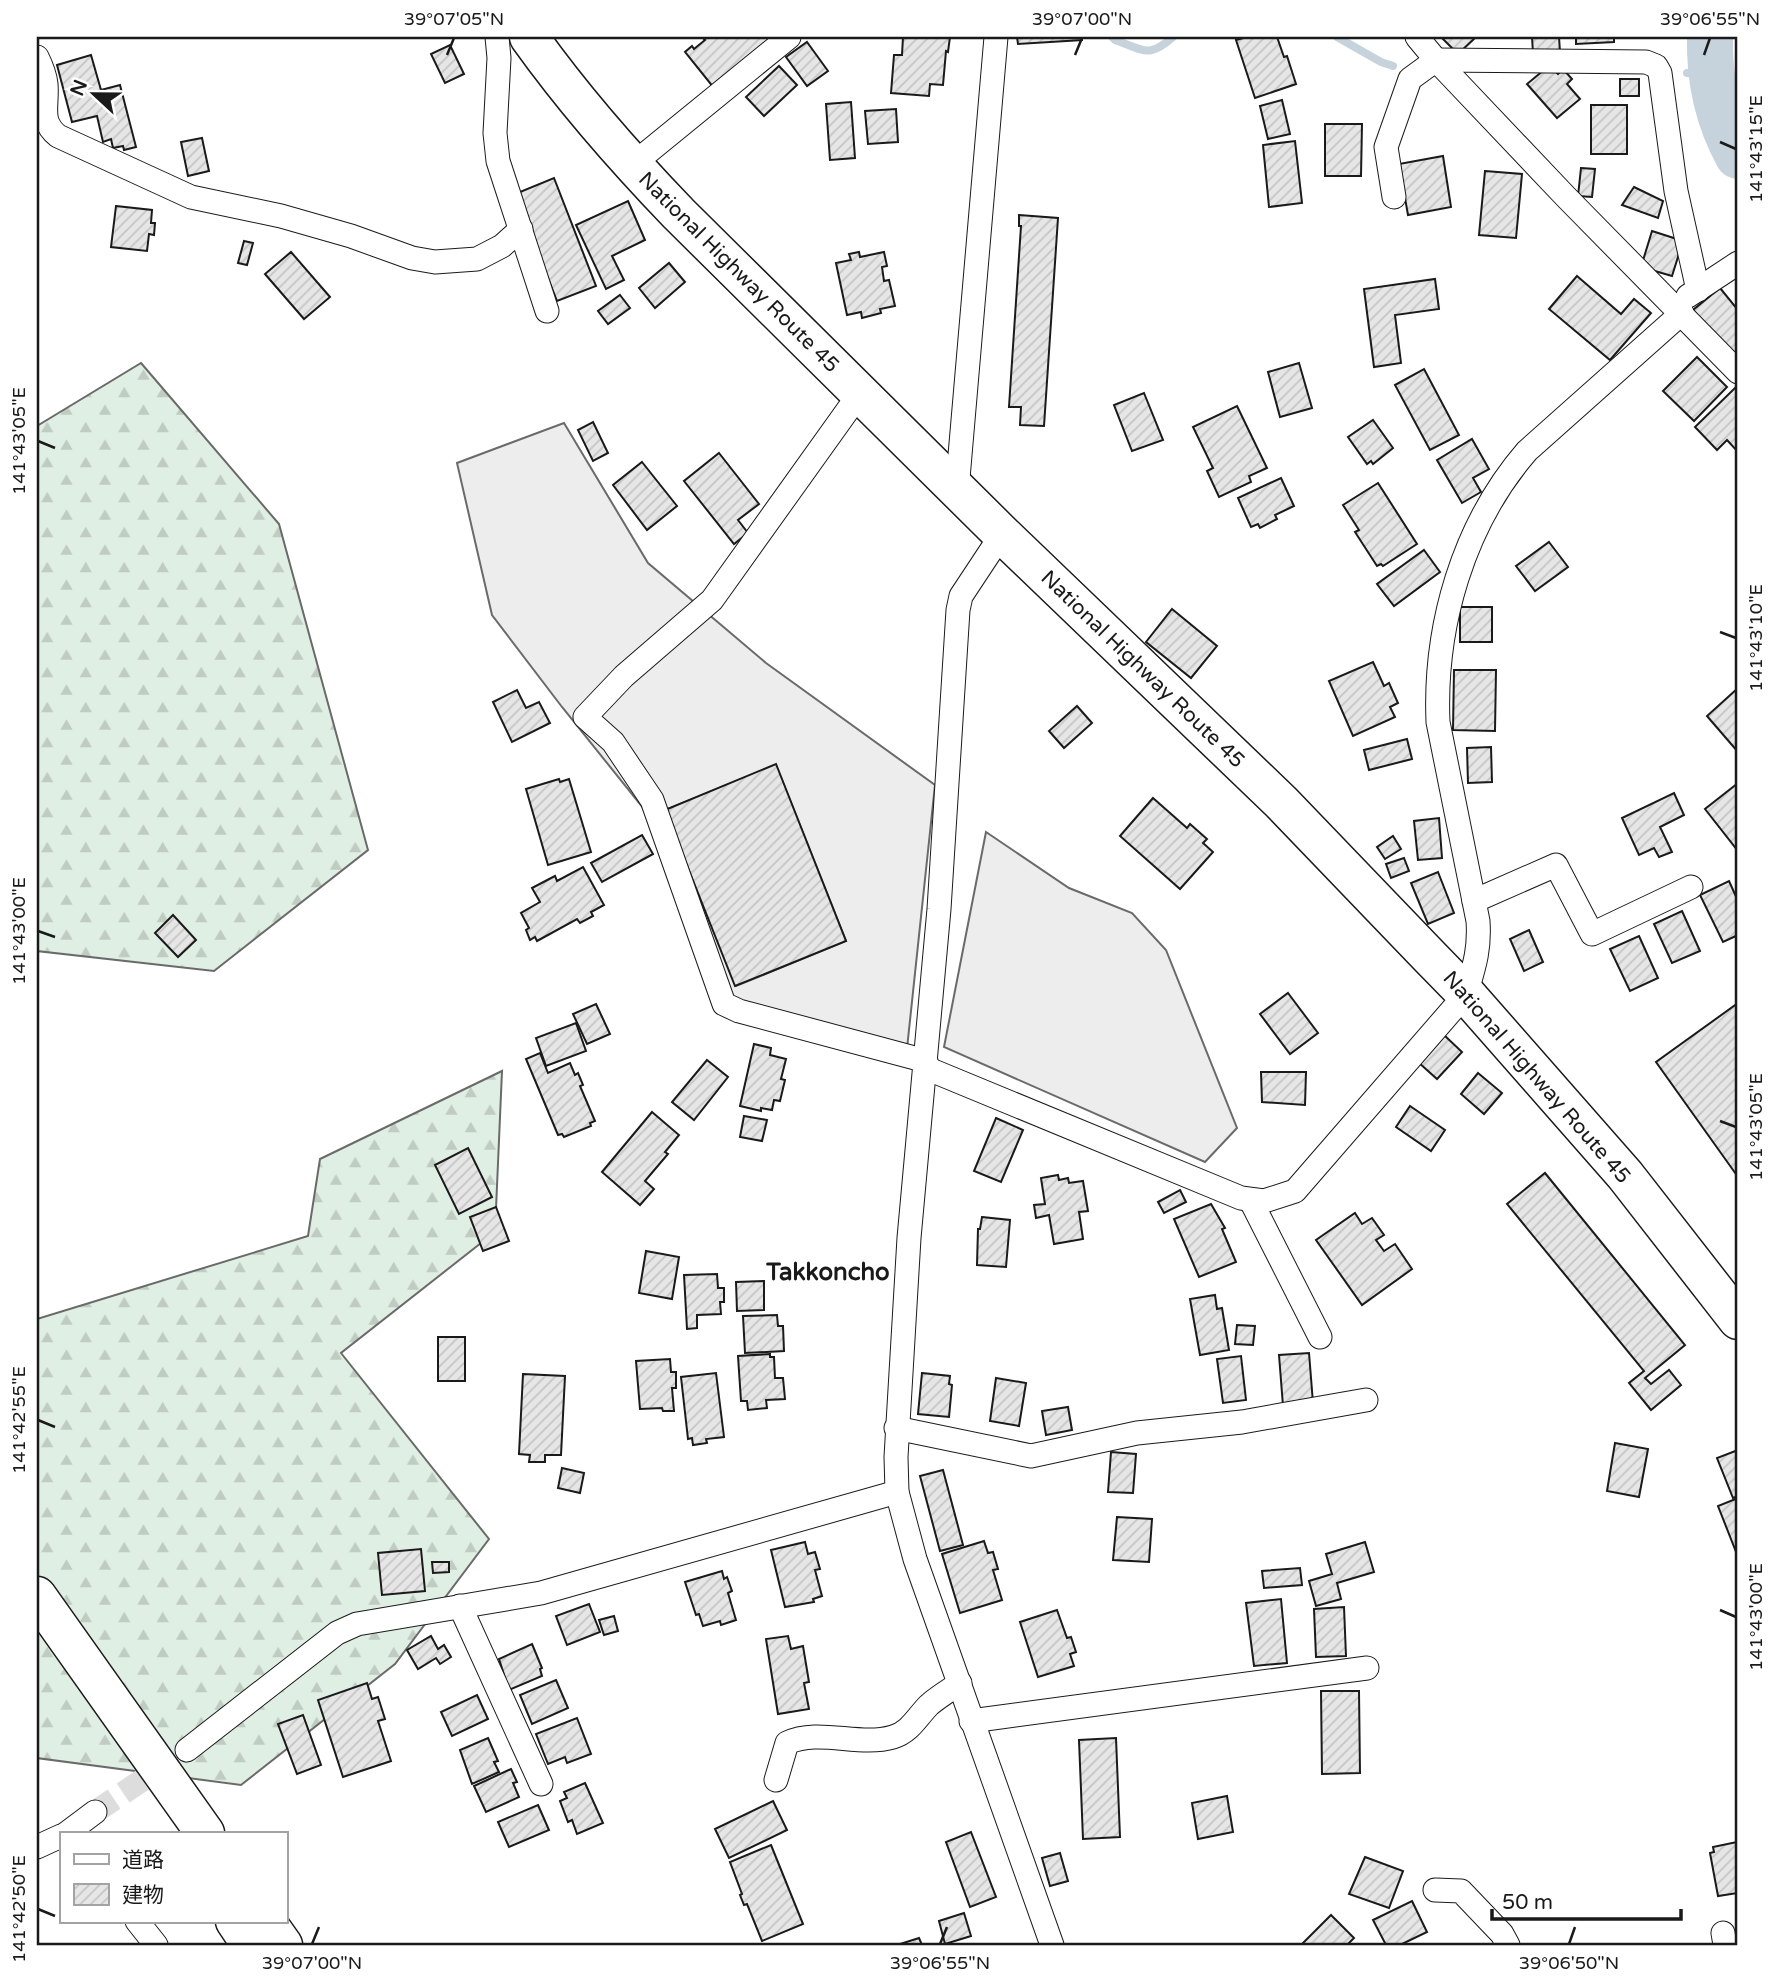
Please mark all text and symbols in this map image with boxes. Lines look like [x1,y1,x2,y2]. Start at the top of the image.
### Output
text: 39°07'05"N [404,8,504,30]
text: 39°07'00"N [1032,8,1132,30]
text: 39°06'55"N [1660,8,1760,30]
north arrow [60,60,130,130]
text: N [66,77,92,99]
text: 141°43'15"E [1745,95,1767,203]
street label: National Highway Route 45 [633,167,844,378]
text: 141°43'05"E [8,387,30,495]
street label: National Highway Route 45 [1036,565,1250,773]
text: 141°43'10"E [1745,584,1767,692]
text: 141°43'00"E [8,877,30,985]
street label: National Highway Route 45 [1438,966,1636,1189]
text: 141°43'05"E [1745,1073,1767,1181]
district label: Takkoncho [765,1258,890,1287]
text: 141°42'55"E [8,1366,30,1474]
text: 141°43'00"E [1745,1563,1767,1671]
legend [60,1832,287,1923]
text: 道路 [122,1848,164,1873]
text: 141°42'50"E [8,1855,30,1963]
scale bar [1492,1877,1680,1921]
text: 建物 [122,1883,164,1908]
text: 50 m [1502,1890,1553,1915]
text: 39°07'00"N [262,1952,362,1974]
text: 39°06'55"N [890,1952,990,1974]
text: 39°06'50"N [1519,1952,1619,1974]

